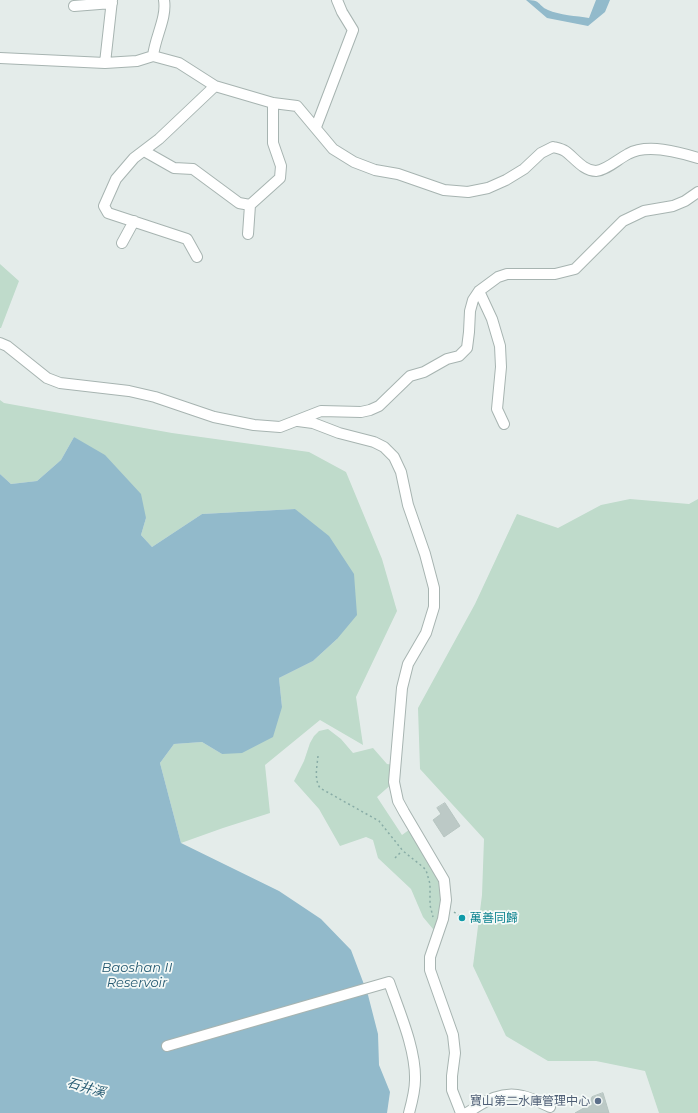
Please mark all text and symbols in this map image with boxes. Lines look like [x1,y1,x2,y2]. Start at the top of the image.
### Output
place label: 萬善同歸 [470,911,518,925]
marker: 萬善同歸 [457,913,467,923]
water label: Baoshan II Reservoir [102,960,172,991]
water label: 石井溪 [65,1075,107,1101]
place label: 寶山第二水庫管理中心 [470,1094,590,1108]
marker: 寶山第二水庫管理中心 [593,1096,603,1106]

